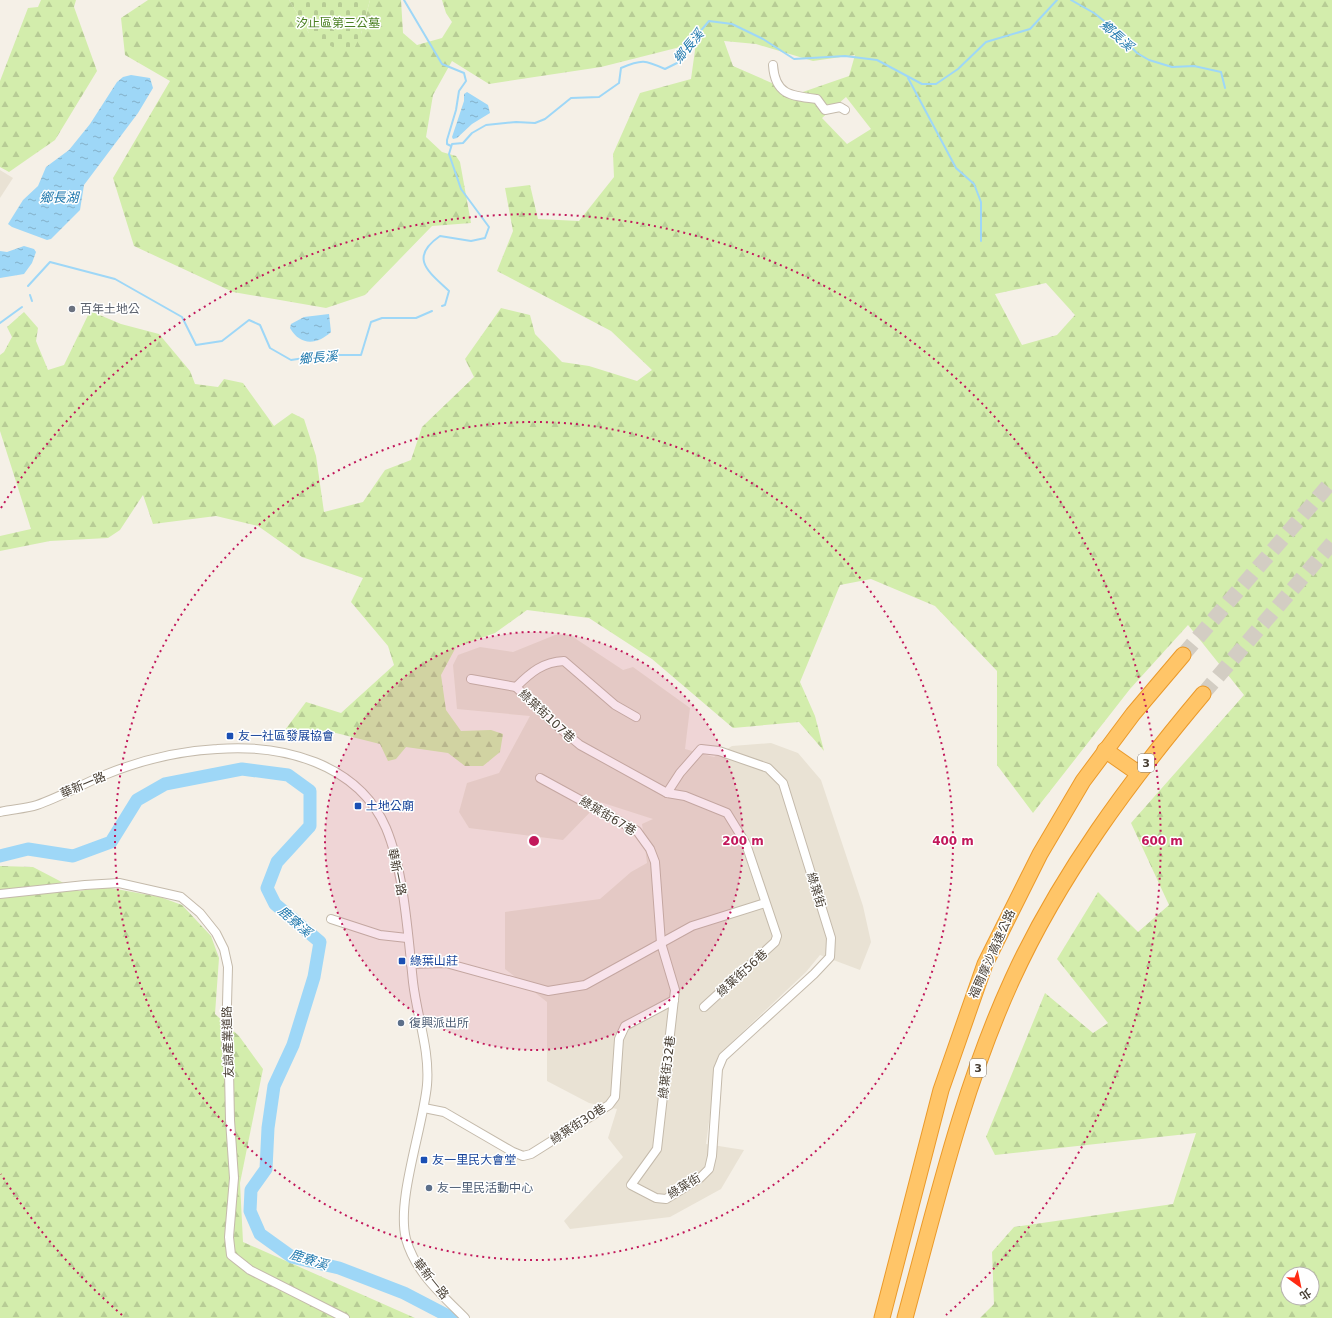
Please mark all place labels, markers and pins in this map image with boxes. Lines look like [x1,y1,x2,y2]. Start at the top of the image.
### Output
place label: 百年土地公 [80,302,140,316]
marker: 百年土地公 [67,304,77,314]
place label: 友一社區發展協會 [238,729,334,743]
marker: 友一社區發展協會 [225,731,235,741]
place label: 土地公廟 [366,799,414,813]
marker: 土地公廟 [353,801,363,811]
centre of rings [527,834,541,848]
place label: 綠葉山莊 [410,954,458,968]
marker: 綠葉山莊 [397,956,407,966]
place label: 復興派出所 [409,1016,469,1030]
marker: 復興派出所 [396,1018,406,1028]
place label: 友一里民大會堂 [432,1153,516,1167]
marker: 友一里民大會堂 [419,1155,429,1165]
place label: 友一里民活動中心 [437,1181,533,1195]
marker: 友一里民活動中心 [424,1183,434,1193]

